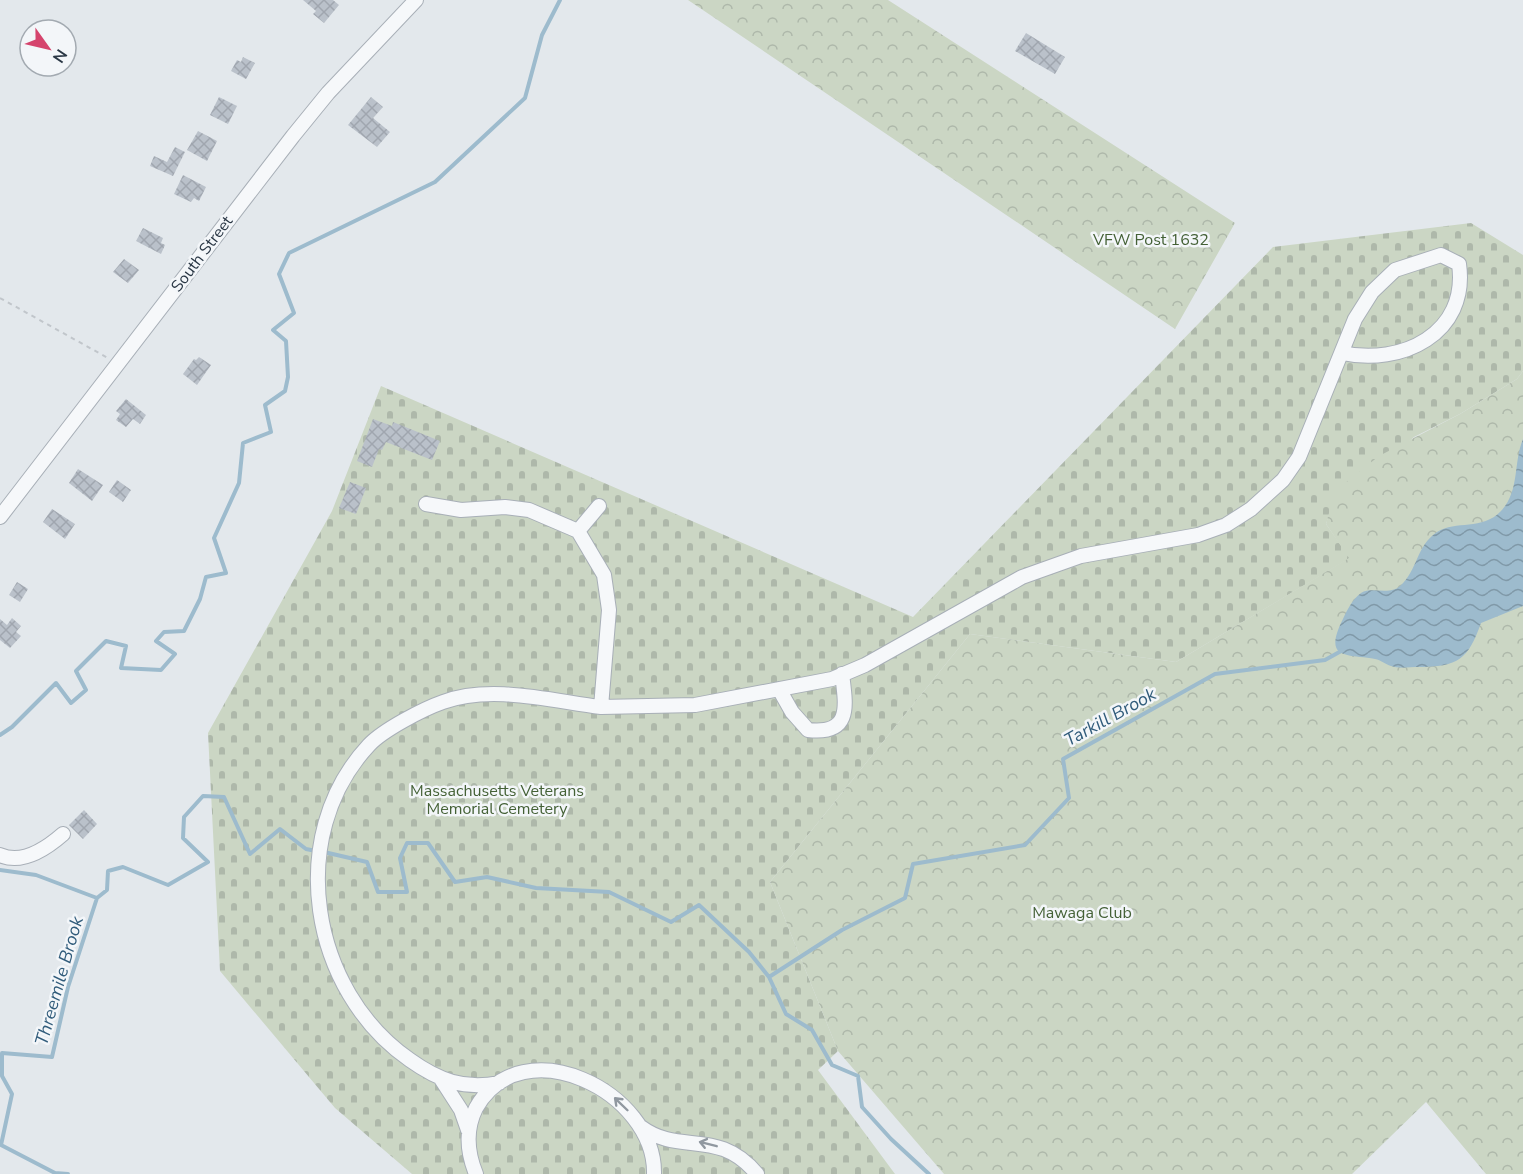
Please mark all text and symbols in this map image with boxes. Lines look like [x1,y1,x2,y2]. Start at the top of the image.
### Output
north arrow [18,18,78,78]
text: N [47,45,72,67]
street label: South Street [166,211,238,297]
park label: VFW Post 1632 [1092,229,1209,251]
water label: Tarkill Brook [1060,681,1161,752]
park label: Massachusetts Veterans Memorial Cemetery [410,780,584,820]
park label: Mawaga Club [1032,902,1132,924]
water label: Threemile Brook [29,913,89,1048]
one-way arrow [614,1097,629,1111]
one-way arrow [699,1138,718,1150]

